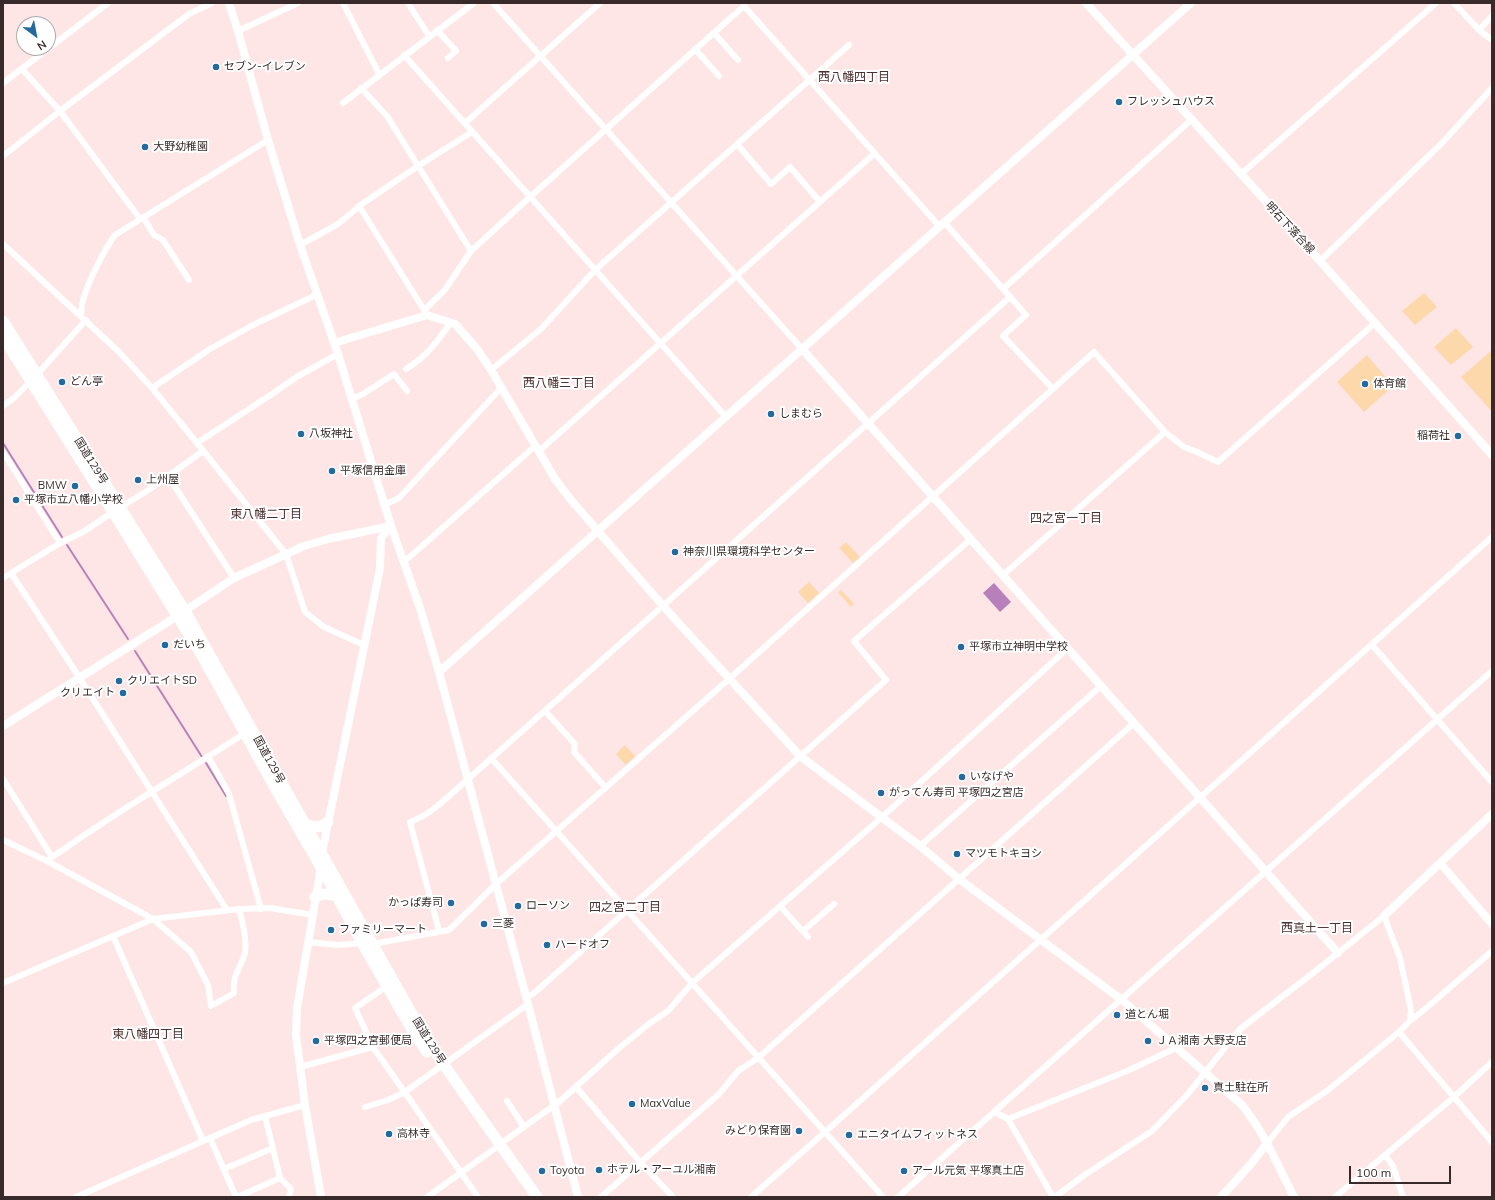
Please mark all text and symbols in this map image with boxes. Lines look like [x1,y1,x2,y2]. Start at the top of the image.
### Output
north arrow [16,16,56,56]
text: N [35,37,49,53]
place label: セブン-イレブン [224,60,306,74]
marker: セブン-イレブン [211,62,221,72]
district label: 西八幡四丁目 [818,70,890,84]
place label: フレッシュハウス [1127,95,1215,109]
marker: フレッシュハウス [1114,97,1124,107]
place label: 大野幼稚園 [153,140,208,154]
marker: 大野幼稚園 [140,142,150,152]
street label: 明石下落合線 [1263,199,1317,257]
place label: どん亭 [70,375,103,389]
district label: 西八幡三丁目 [523,376,595,390]
marker: どん亭 [57,377,67,387]
place label: 体育館 [1373,377,1406,391]
marker: 体育館 [1360,379,1370,389]
place label: しまむら [779,407,823,421]
marker: しまむら [766,409,776,419]
place label: 八坂神社 [309,427,353,441]
marker: 八坂神社 [296,429,306,439]
place label: 稲荷社 [1417,429,1450,443]
marker: 稲荷社 [1453,431,1463,441]
street label: 国道129号 [71,435,111,487]
place label: 平塚信用金庫 [340,464,406,478]
marker: 平塚信用金庫 [327,466,337,476]
place label: 上州屋 [146,473,179,487]
marker: 上州屋 [133,475,143,485]
place label: BMW [38,479,67,493]
marker: BMW [70,481,80,491]
place label: 平塚市立八幡小学校 [24,493,123,507]
marker: 平塚市立八幡小学校 [11,495,21,505]
district label: 東八幡二丁目 [230,507,302,521]
district label: 四之宮一丁目 [1030,511,1102,525]
place label: 神奈川県環境科学センター [683,545,815,559]
marker: 神奈川県環境科学センター [670,547,680,557]
place label: だいち [173,638,206,652]
marker: だいち [160,640,170,650]
place label: 平塚市立神明中学校 [969,640,1068,654]
marker: 平塚市立神明中学校 [956,642,966,652]
place label: クリエイトSD [127,674,197,688]
marker: クリエイトSD [114,676,124,686]
place label: クリエイト [60,686,115,700]
marker: クリエイト [118,688,128,698]
street label: 国道129号 [250,734,288,786]
place label: いなげや [970,770,1014,784]
marker: いなげや [957,772,967,782]
place label: がってん寿司 平塚四之宮店 [889,786,1024,800]
marker: がってん寿司 平塚四之宮店 [876,788,886,798]
place label: マツモトキヨシ [965,847,1042,861]
marker: マツモトキヨシ [952,849,962,859]
place label: かっぱ寿司 [388,896,443,910]
marker: かっぱ寿司 [446,898,456,908]
place label: ローソン [526,899,570,913]
district label: 四之宮二丁目 [589,900,661,914]
marker: ローソン [513,901,523,911]
place label: 三菱 [492,917,514,931]
marker: 三菱 [479,919,489,929]
district label: 西真土一丁目 [1281,921,1353,935]
place label: ファミリーマート [339,923,427,937]
marker: ファミリーマート [326,925,336,935]
place label: ハードオフ [555,938,610,952]
marker: ハードオフ [542,940,552,950]
place label: 道とん堀 [1125,1008,1169,1022]
marker: 道とん堀 [1112,1010,1122,1020]
street label: 国道129号 [409,1015,449,1067]
district label: 東八幡四丁目 [112,1027,184,1041]
place label: 平塚四之宮郵便局 [324,1034,412,1048]
place label: ＪＡ湘南 大野支店 [1156,1034,1247,1048]
marker: 平塚四之宮郵便局 [311,1036,321,1046]
marker: ＪＡ湘南 大野支店 [1143,1036,1153,1046]
place label: 真土駐在所 [1213,1081,1268,1095]
marker: 真土駐在所 [1200,1083,1210,1093]
place label: MaxValue [640,1097,691,1111]
marker: MaxValue [627,1099,637,1109]
place label: みどり保育園 [725,1124,791,1138]
marker: みどり保育園 [794,1126,804,1136]
place label: 高林寺 [397,1127,430,1141]
place label: エニタイムフィットネス [857,1128,978,1142]
marker: 高林寺 [384,1129,394,1139]
marker: エニタイムフィットネス [844,1130,854,1140]
scale bar [1351,1158,1453,1184]
place label: ホテル・アーユル湘南 [607,1163,716,1177]
place label: Toyota [550,1164,584,1178]
place label: アール元気 平塚真土店 [912,1164,1024,1178]
marker: ホテル・アーユル湘南 [594,1165,604,1175]
text: 100 m [1356,1165,1391,1180]
marker: Toyota [537,1166,547,1176]
marker: アール元気 平塚真土店 [899,1166,909,1176]

